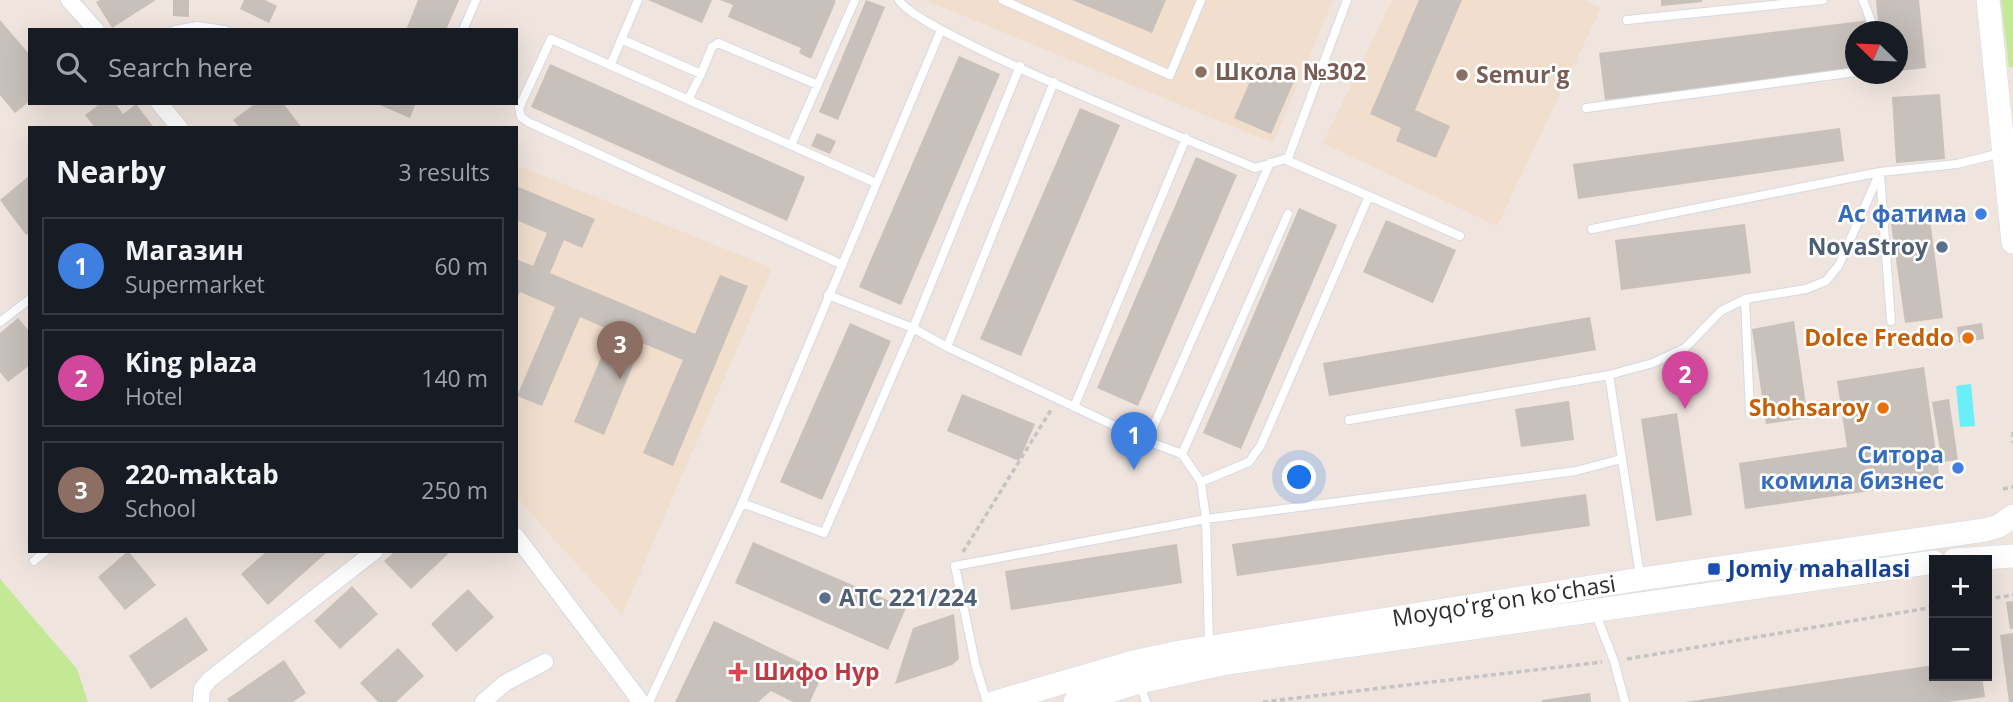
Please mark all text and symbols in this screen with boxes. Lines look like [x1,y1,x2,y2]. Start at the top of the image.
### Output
north arrow [1845,21,1908,84]
search box [28,28,518,105]
icon: search [52,48,90,86]
text: Search here [108,49,253,85]
place label: Школа №302 [1215,55,1366,87]
place label: Semur'g [1476,58,1570,90]
marker: Школа №302 [1193,64,1209,80]
marker: Semur'g [1454,67,1470,83]
text: Nearby [56,151,166,192]
text: 3 results [399,156,490,188]
place label: Ас фатима [1838,197,1967,229]
marker: Ас фатима [1973,206,1989,222]
place label: NovaStroy [1808,230,1929,262]
text: Магазин [125,232,244,268]
marker: NovaStroy [1934,239,1950,255]
text: 1 [74,250,88,282]
text: 60 m [434,250,488,282]
text: Supermarket [125,268,265,300]
pin: 3 [597,321,643,379]
place label: Dolce Freddo [1804,321,1954,353]
marker: Dolce Freddo [1960,330,1976,346]
text: King plaza [125,344,257,380]
pin: 2 [1662,351,1708,409]
text: 2 [74,362,88,394]
text: 140 m [421,362,488,394]
text: Hotel [125,380,183,412]
place label: Shohsaroy [1749,391,1870,423]
marker: Shohsaroy [1875,400,1891,416]
pin: 1 [1111,412,1157,470]
place label: Ситора комила бизнес [1761,438,1944,496]
text: 220-maktab [125,456,279,492]
your location [1282,460,1316,494]
marker: Ситора комила бизнес [1950,460,1966,476]
text: 3 [74,474,88,506]
text: 250 m [421,474,488,506]
text: School [125,492,196,524]
place label: Jomiy mahallasi [1726,552,1910,584]
map controls [1929,555,1992,681]
button: + [1929,555,1992,618]
marker: Jomiy mahallasi [1706,561,1722,577]
street label: Moyqoʻrgʻon koʻchasi [1390,567,1618,633]
place label: АТС 221/224 [839,581,977,613]
marker: АТС 221/224 [817,590,833,606]
button: − [1929,618,1992,681]
place label: Шифо Нур [754,655,880,687]
marker: Шифо Нур [728,662,748,682]

